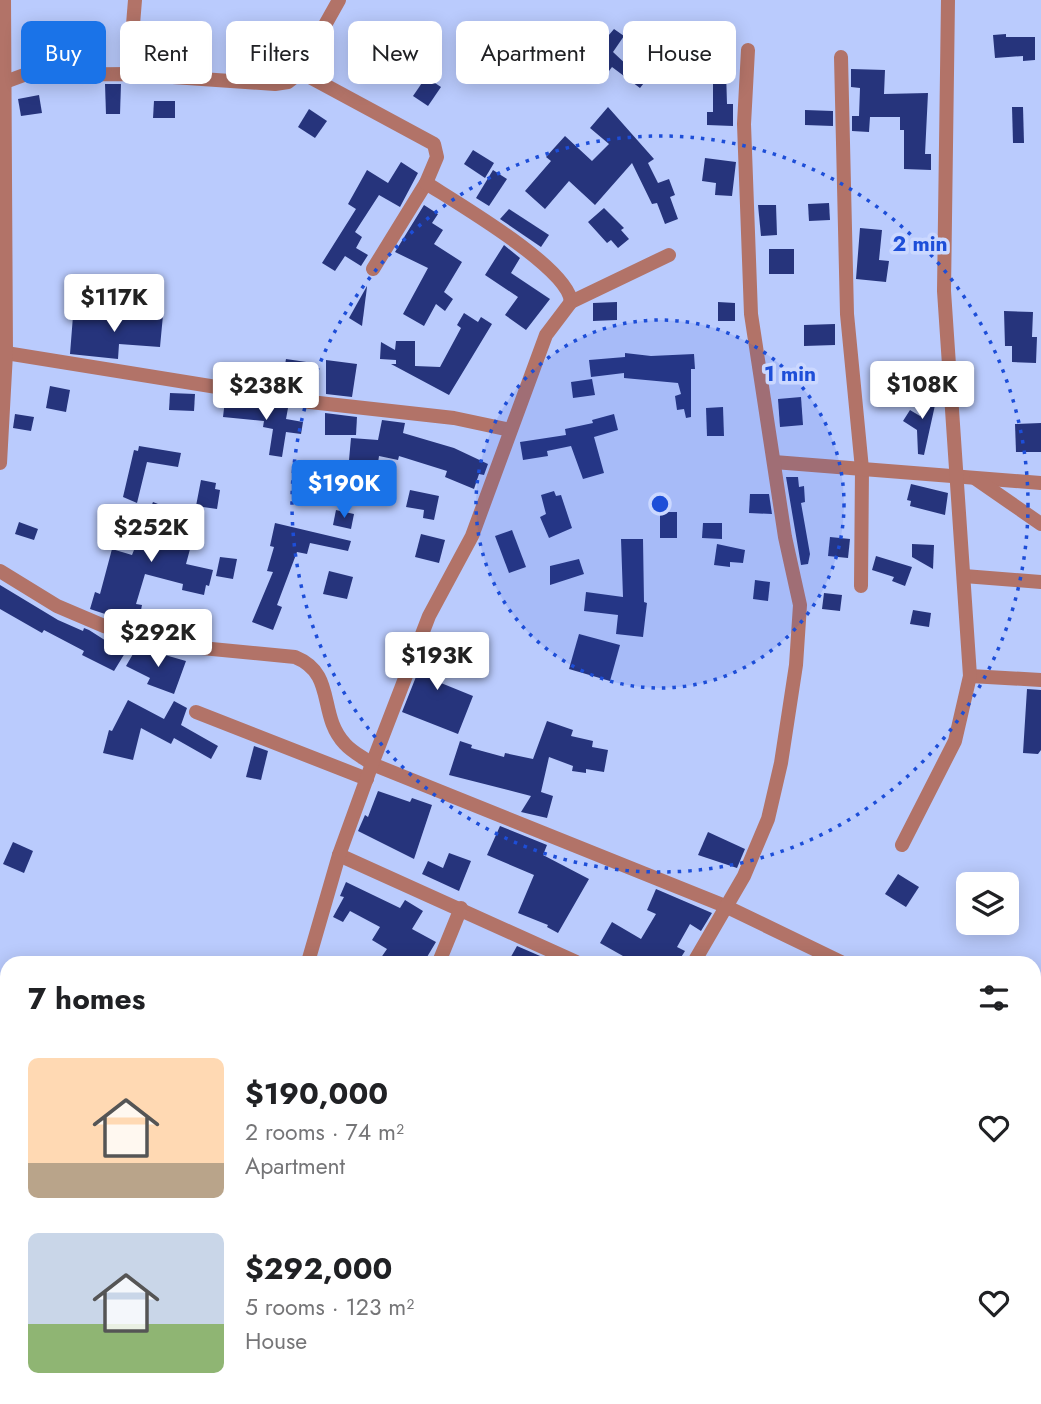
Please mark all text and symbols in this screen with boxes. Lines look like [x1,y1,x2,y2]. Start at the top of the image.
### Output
chip: Buy [21,21,106,84]
chip: Rent [120,21,212,84]
chip: Filters [226,21,334,84]
chip: New [348,21,442,84]
chip: Apartment [456,21,609,84]
chip: House [623,21,736,84]
text: 2 min [892,229,948,259]
pin: $117K [65,274,163,334]
text: $117K [80,280,148,314]
text: 1 min [764,359,816,389]
pin: $238K [217,362,315,422]
pin: $108K [873,362,971,421]
text: $108K [886,367,958,401]
text: $238K [229,368,303,402]
pin: $190K [295,461,393,520]
text: $190K [308,466,380,500]
centre of rings [648,492,672,516]
pin: $252K [102,504,200,564]
text: $252K [113,510,189,544]
pin: $292K [109,610,207,669]
text: $292K [120,615,196,649]
pin: $193K [388,632,486,692]
text: $193K [401,638,473,672]
map controls [956,872,1019,935]
button: layers [956,872,1019,935]
text: 7 homes [28,977,145,1020]
icon: filters [975,979,1013,1017]
text: $190,000 [245,1072,388,1115]
icon: home [84,1086,168,1170]
icon: heart [975,1109,1013,1147]
text: 2 rooms · 74 m² [245,1115,404,1149]
text: Apartment [245,1149,345,1183]
text: $292,000 [245,1247,392,1290]
icon: home [84,1261,168,1345]
icon: heart [975,1284,1013,1322]
text: 5 rooms · 123 m² [245,1290,414,1324]
text: House [245,1324,307,1358]

